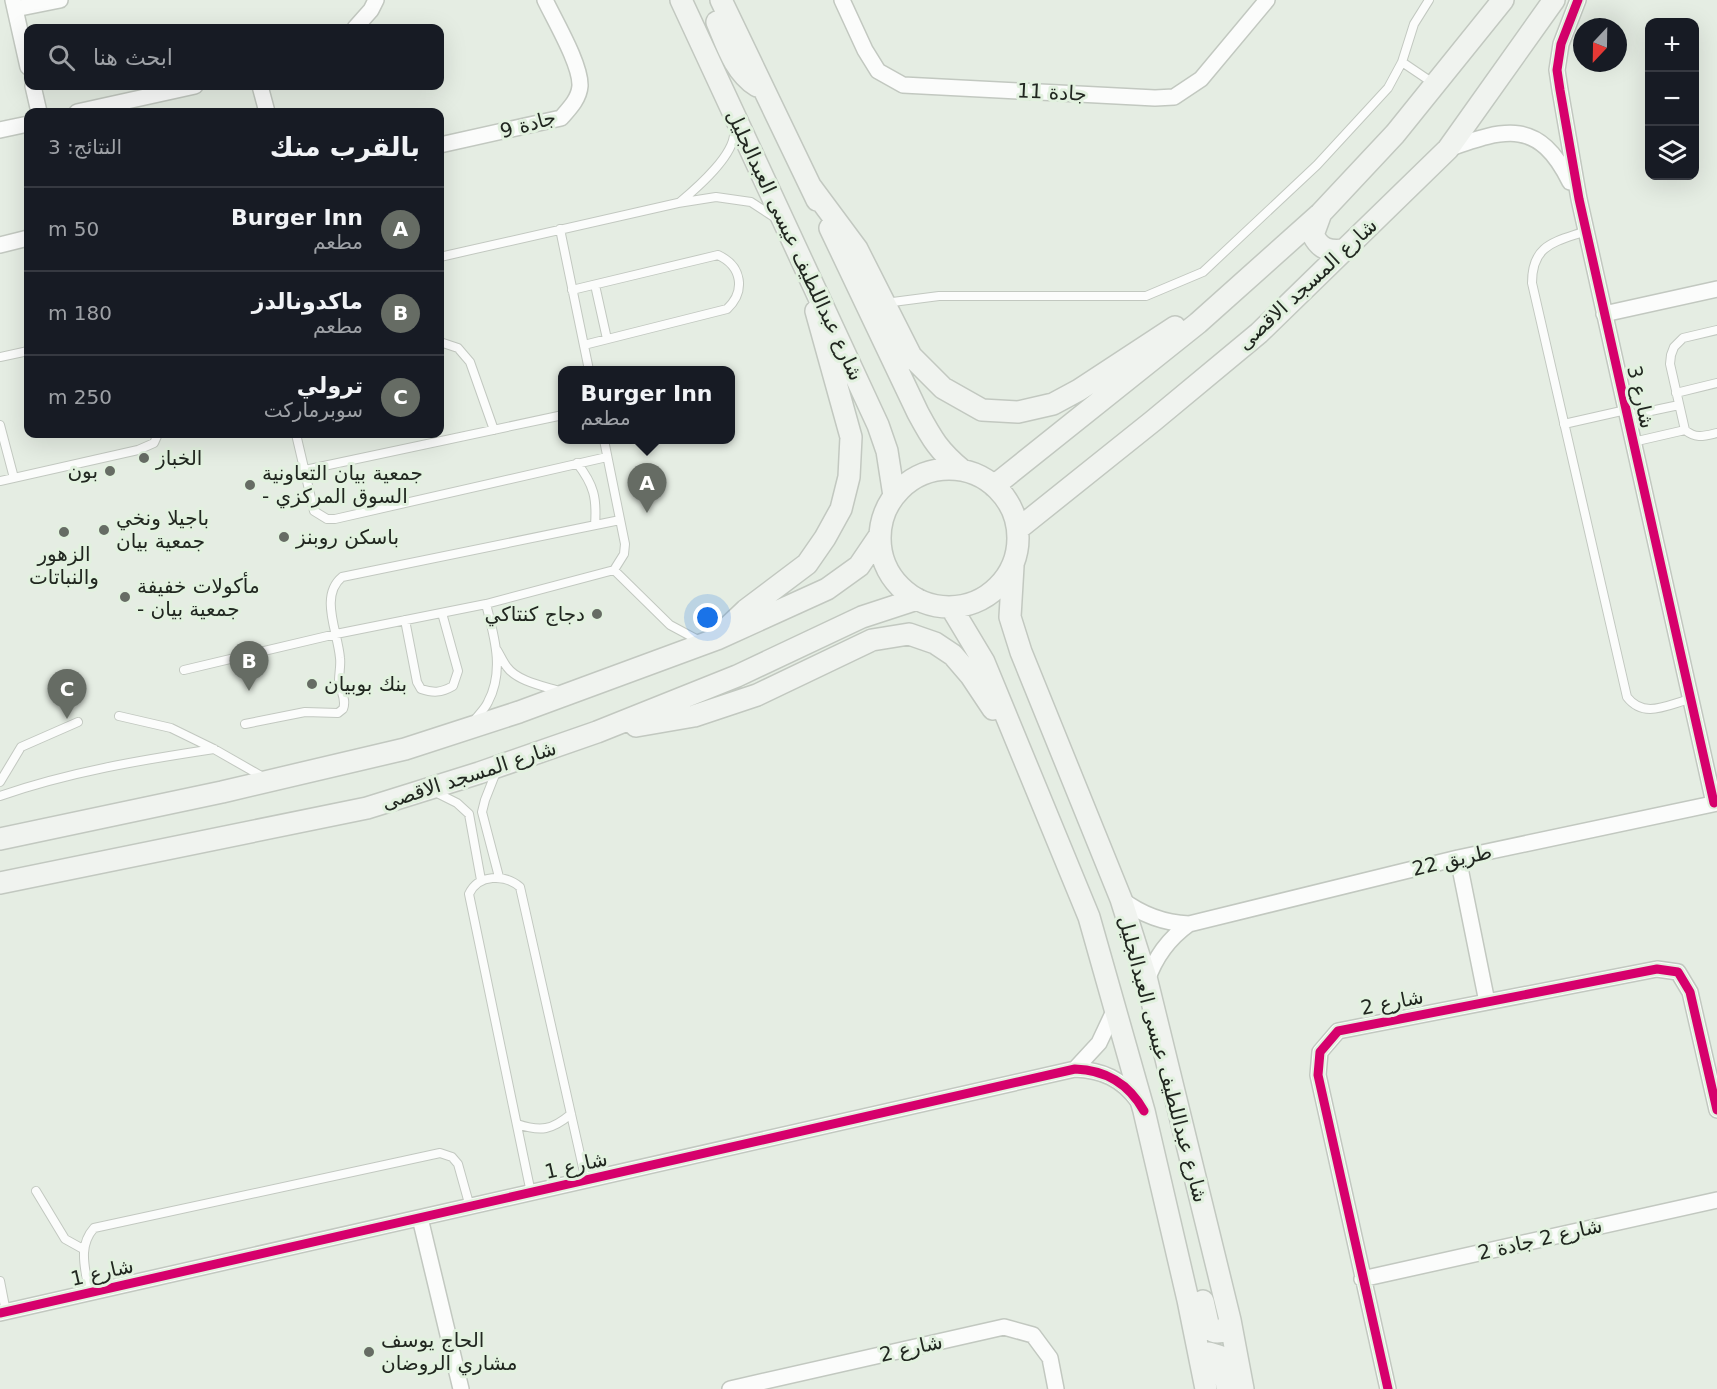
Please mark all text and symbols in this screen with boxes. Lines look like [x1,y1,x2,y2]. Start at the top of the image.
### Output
north arrow [1573,18,1627,72]
map controls [1645,18,1699,180]
button: + [1645,18,1699,72]
search box [24,24,444,90]
icon: search [45,41,78,74]
text: ابحث هنا [93,45,173,70]
button: − [1645,72,1699,126]
street label: جادة 11 [1017,78,1087,106]
street label: جادة 9 [497,105,559,143]
street label: شارع عبداللطيف عيسى العبدالجليل [722,106,868,384]
button: layers [1645,126,1699,180]
text: بالقرب منك [270,132,420,162]
text: النتائج: 3 [48,135,122,159]
text: Burger Inn [231,205,363,230]
street label: شارع المسجد الاقصى [1232,213,1382,355]
text: 50 m [48,217,99,241]
text: A [393,217,408,241]
text: مطعم [313,230,363,254]
text: ماكدونالدز [252,289,363,314]
text: 180 m [48,301,112,325]
text: B [393,301,408,325]
text: مطعم [313,314,363,338]
street label: شارع 3 [1622,363,1660,431]
popup [558,366,735,444]
text: ترولي [297,373,363,398]
text: Burger Inn [581,381,712,406]
text: 250 m [48,385,112,409]
text: C [393,385,408,409]
text: سوبرماركت [264,398,363,422]
text: مطعم [581,406,631,430]
place label: الخباز [155,446,202,470]
marker: الخباز [137,451,151,465]
place label: بون [67,459,98,483]
place label: جمعية بيان التعاونية - السوق المركزي [262,461,423,509]
marker: بون [103,464,117,478]
pin: A [628,464,666,513]
marker: جمعية بيان التعاونية - السوق المركزي [243,478,257,492]
place label: باجيلا ونخي جمعية بيان [116,506,209,553]
marker: باجيلا ونخي جمعية بيان [97,523,111,537]
marker: الزهور والنباتات [57,525,71,539]
place label: باسكن روبنز [295,525,399,549]
marker: باسكن روبنز [277,530,291,544]
place label: الزهور والنباتات [29,542,99,589]
place label: مأكولات خفيفة - جمعية بيان [137,572,260,621]
marker: مأكولات خفيفة - جمعية بيان [118,590,132,604]
place label: دجاج كنتاكي [484,602,585,627]
your location [693,603,722,632]
marker: دجاج كنتاكي [590,607,604,621]
pin: B [230,642,268,691]
pin: C [48,670,86,719]
place label: بنك بوبيان [324,672,407,696]
marker: بنك بوبيان [305,677,319,691]
street label: شارع المسجد الاقصى [379,735,559,815]
street label: طريق 22 [1410,839,1494,881]
street label: شارع عبداللطيف عيسى العبدالجليل [1113,913,1213,1205]
street label: شارع 2 [1359,984,1425,1020]
street label: شارع 1 [542,1146,610,1184]
street label: شارع 2 جادة 2 [1476,1213,1604,1265]
street label: شارع 1 [68,1253,136,1291]
place label: الحاج يوسف مشاري الروضان [381,1328,517,1376]
street label: شارع 2 [877,1329,945,1367]
marker: الحاج يوسف مشاري الروضان [362,1345,376,1359]

